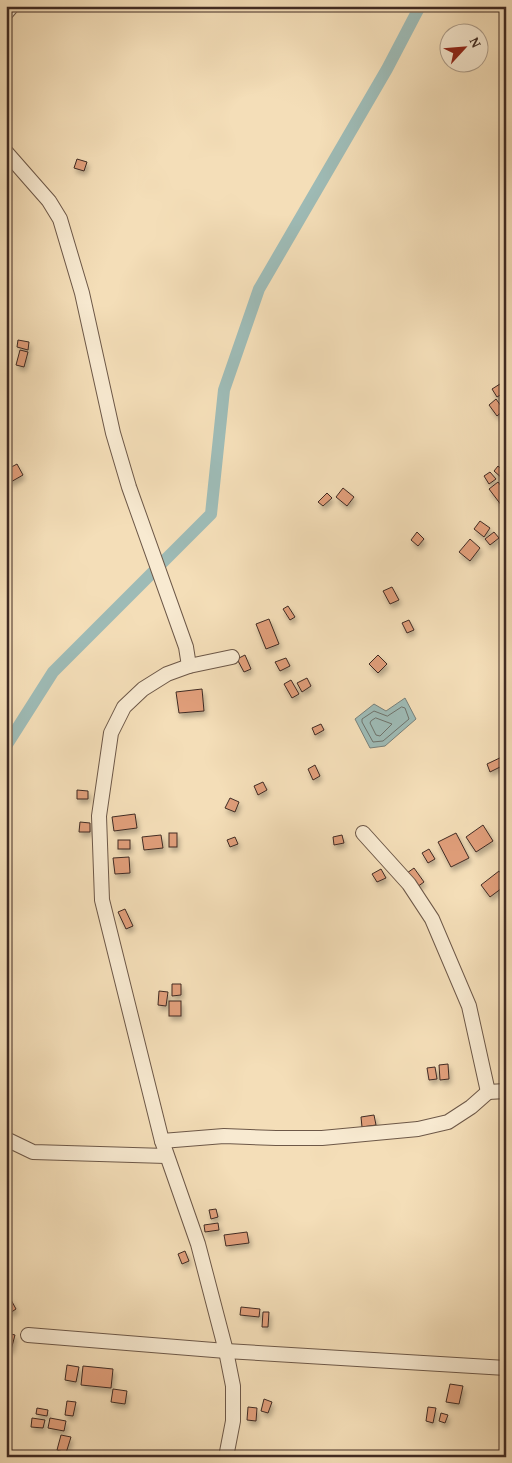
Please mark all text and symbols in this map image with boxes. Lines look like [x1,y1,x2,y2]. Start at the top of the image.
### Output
north arrow [440,22,490,72]
text: N [465,34,487,51]

